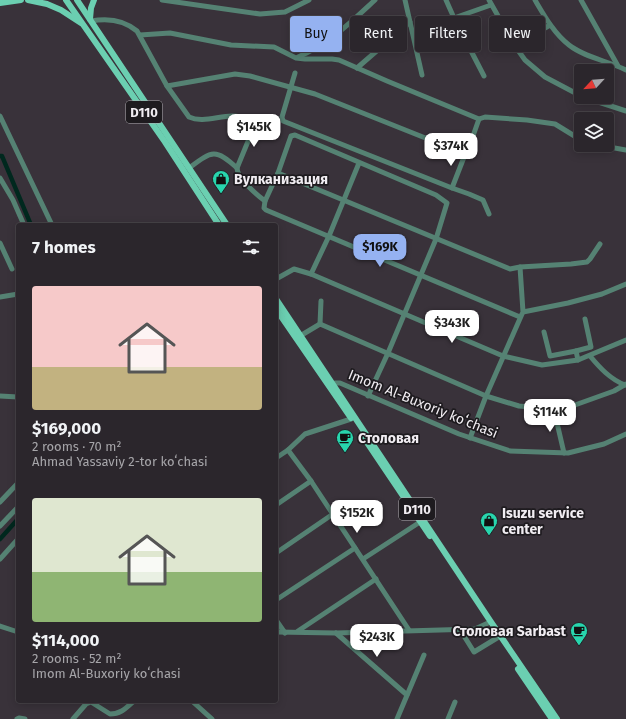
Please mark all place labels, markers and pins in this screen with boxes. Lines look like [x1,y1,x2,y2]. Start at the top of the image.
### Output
pin: $145K [226,114,282,148]
pin: $374K [423,133,479,167]
shop icon: Вулканизация [211,169,231,194]
place label: Вулканизация [234,171,328,188]
pin: $169K [352,234,408,268]
pin: $343K [424,310,480,344]
pin: $114K [522,399,578,433]
cafe icon: Столовая [335,428,355,453]
place label: Столовая [358,430,419,447]
pin: $152K [329,500,385,534]
place label: Isuzu service center [502,505,584,538]
shop icon: Isuzu service center [479,511,499,536]
cafe icon: Столовая Sarbast [569,621,589,646]
place label: Столовая Sarbast [452,623,567,640]
pin: $243K [349,624,405,658]

